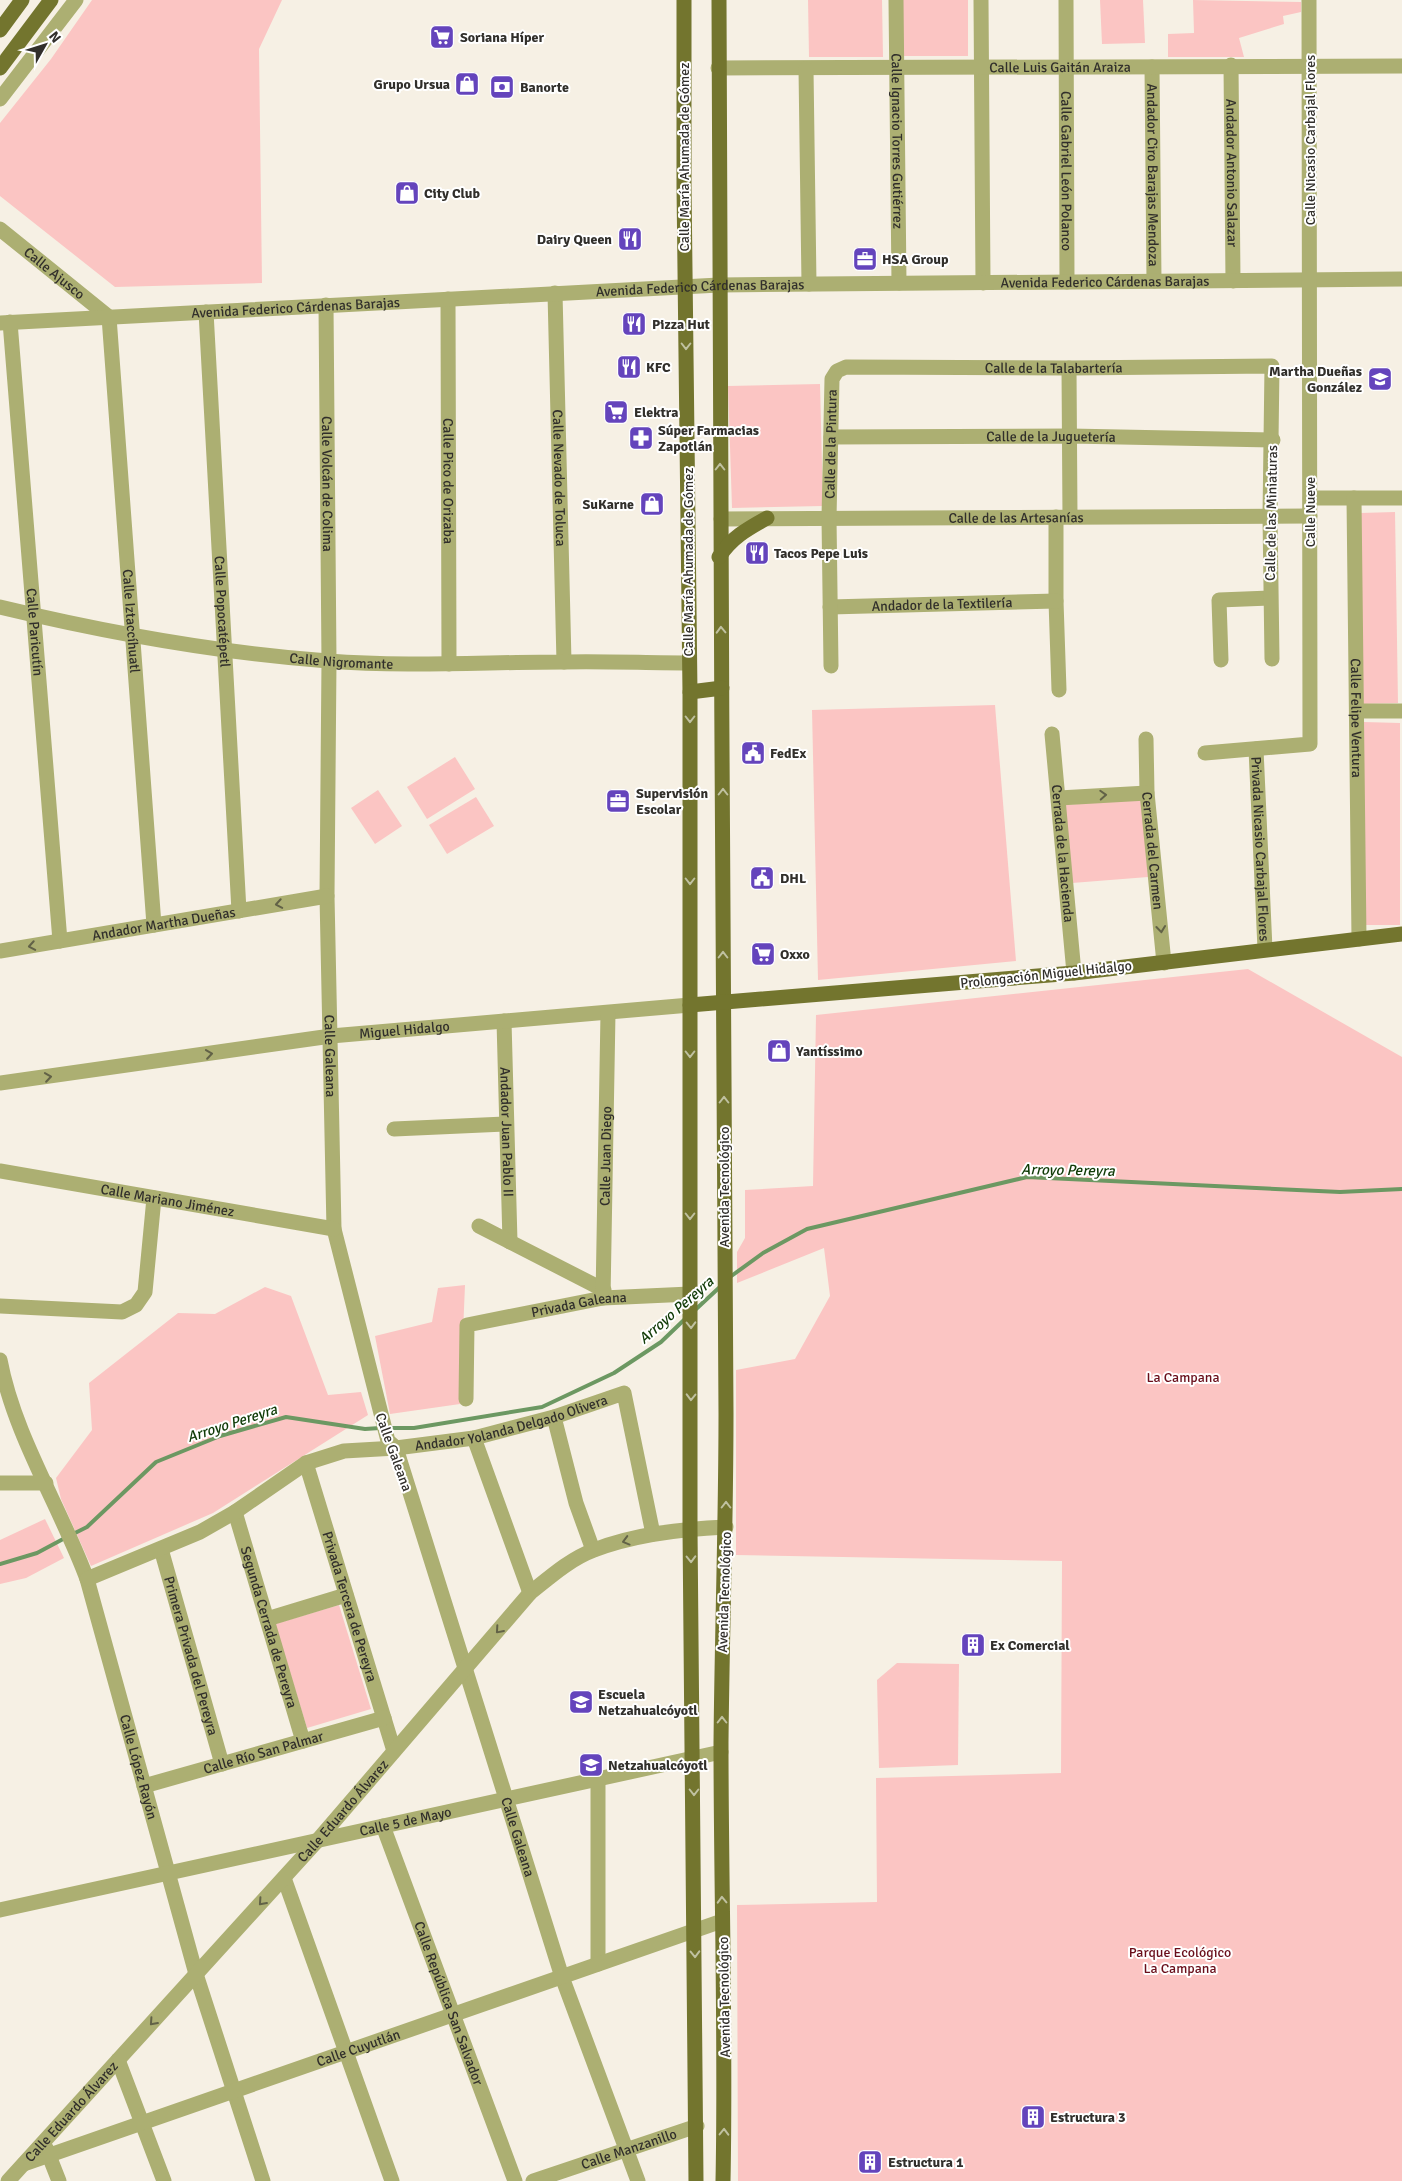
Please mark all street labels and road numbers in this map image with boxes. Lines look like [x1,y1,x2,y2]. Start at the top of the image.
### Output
street label: Calle Ignacio Torres Gutiérrez [888,53,906,229]
street label: Calle Nicasio Carbajal Flores [1302,55,1319,225]
street label: Calle Luis Gaitán Araiza [989,59,1131,76]
street label: Calle María Ahumada de Gómez [676,62,693,252]
street label: Andador Ciro Barajas Mendoza [1143,83,1162,267]
street label: Calle Gabriel León Polanco [1057,91,1075,251]
street label: Andador Antonio Salazar [1222,99,1241,248]
street label: Calle Ajusco [20,244,88,303]
street label: Avenida Federico Cárdenas Barajas [1000,273,1210,292]
street label: Avenida Federico Cárdenas Barajas [595,276,805,301]
street label: Avenida Federico Cárdenas Barajas [191,294,400,322]
street label: Calle de la Talabartería [985,359,1123,377]
street label: Calle de la Pintura [821,389,841,499]
street label: Calle Nevado de Toluca [549,409,569,547]
street label: Calle Volcán de Colima [318,416,336,552]
street label: Calle Pico de Orizaba [439,418,457,544]
street label: Calle de la Juguetería [986,428,1116,446]
street label: Calle de las Miniaturas [1262,445,1281,581]
street label: Calle María Ahumada de Gómez [680,467,697,657]
street label: Calle Nueve [1302,477,1319,547]
street label: Calle de las Artesanías [948,509,1084,527]
street label: Calle Popocatépetl [210,555,234,668]
street label: Calle Iztaccíhuatl [119,569,143,674]
street label: Calle Paricutín [23,587,47,677]
street label: Andador de la Textilería [871,594,1013,615]
street label: Calle Nigromante [289,650,393,673]
street label: Calle Felipe Ventura [1347,658,1365,778]
street label: Privada Nicasio Carbajal Flores [1247,756,1273,942]
street label: Cerrada de la Hacienda [1048,784,1077,923]
street label: Cerrada del Carmen [1138,791,1167,910]
street label: Andador Martha Dueñas [91,904,237,944]
street label: Prolongación Miguel Hidalgo [959,957,1133,992]
street label: Calle Galeana [320,1015,339,1097]
street label: Miguel Hidalgo [358,1018,450,1043]
street label: Andador Juan Pablo II [496,1067,517,1197]
street label: Calle Juan Diego [597,1106,615,1206]
street label: Avenida Tecnológico [716,1127,733,1248]
street label: Calle Mariano Jiménez [99,1181,236,1221]
street label: Privada Galeana [530,1289,627,1321]
street label: Andador Yolanda Delgado Olivera [414,1391,610,1455]
street label: Calle Galeana [371,1411,416,1494]
street label: Privada Tercera de Pereyra [318,1529,380,1684]
street label: Avenida Tecnológico [714,1531,735,1653]
street label: Segunda Cerrada de Pereyra [237,1544,301,1710]
street label: Primera Privada del Pereyra [160,1574,221,1738]
street label: Calle López Rayón [116,1713,161,1821]
street label: Calle Río San Palmar [201,1727,326,1778]
street label: Calle Eduardo Álvarez [294,1756,392,1866]
street label: Calle Galeana [497,1795,538,1879]
street label: Calle 5 de Mayo [358,1803,453,1840]
street label: Calle República San Salvador [410,1919,487,2088]
street label: Avenida Tecnológico [715,1936,734,2058]
street label: Calle Cuyutlán [314,2026,403,2071]
street label: Calle Eduardo Álvarez [21,2058,122,2166]
street label: Calle Manzanillo [579,2125,679,2173]

